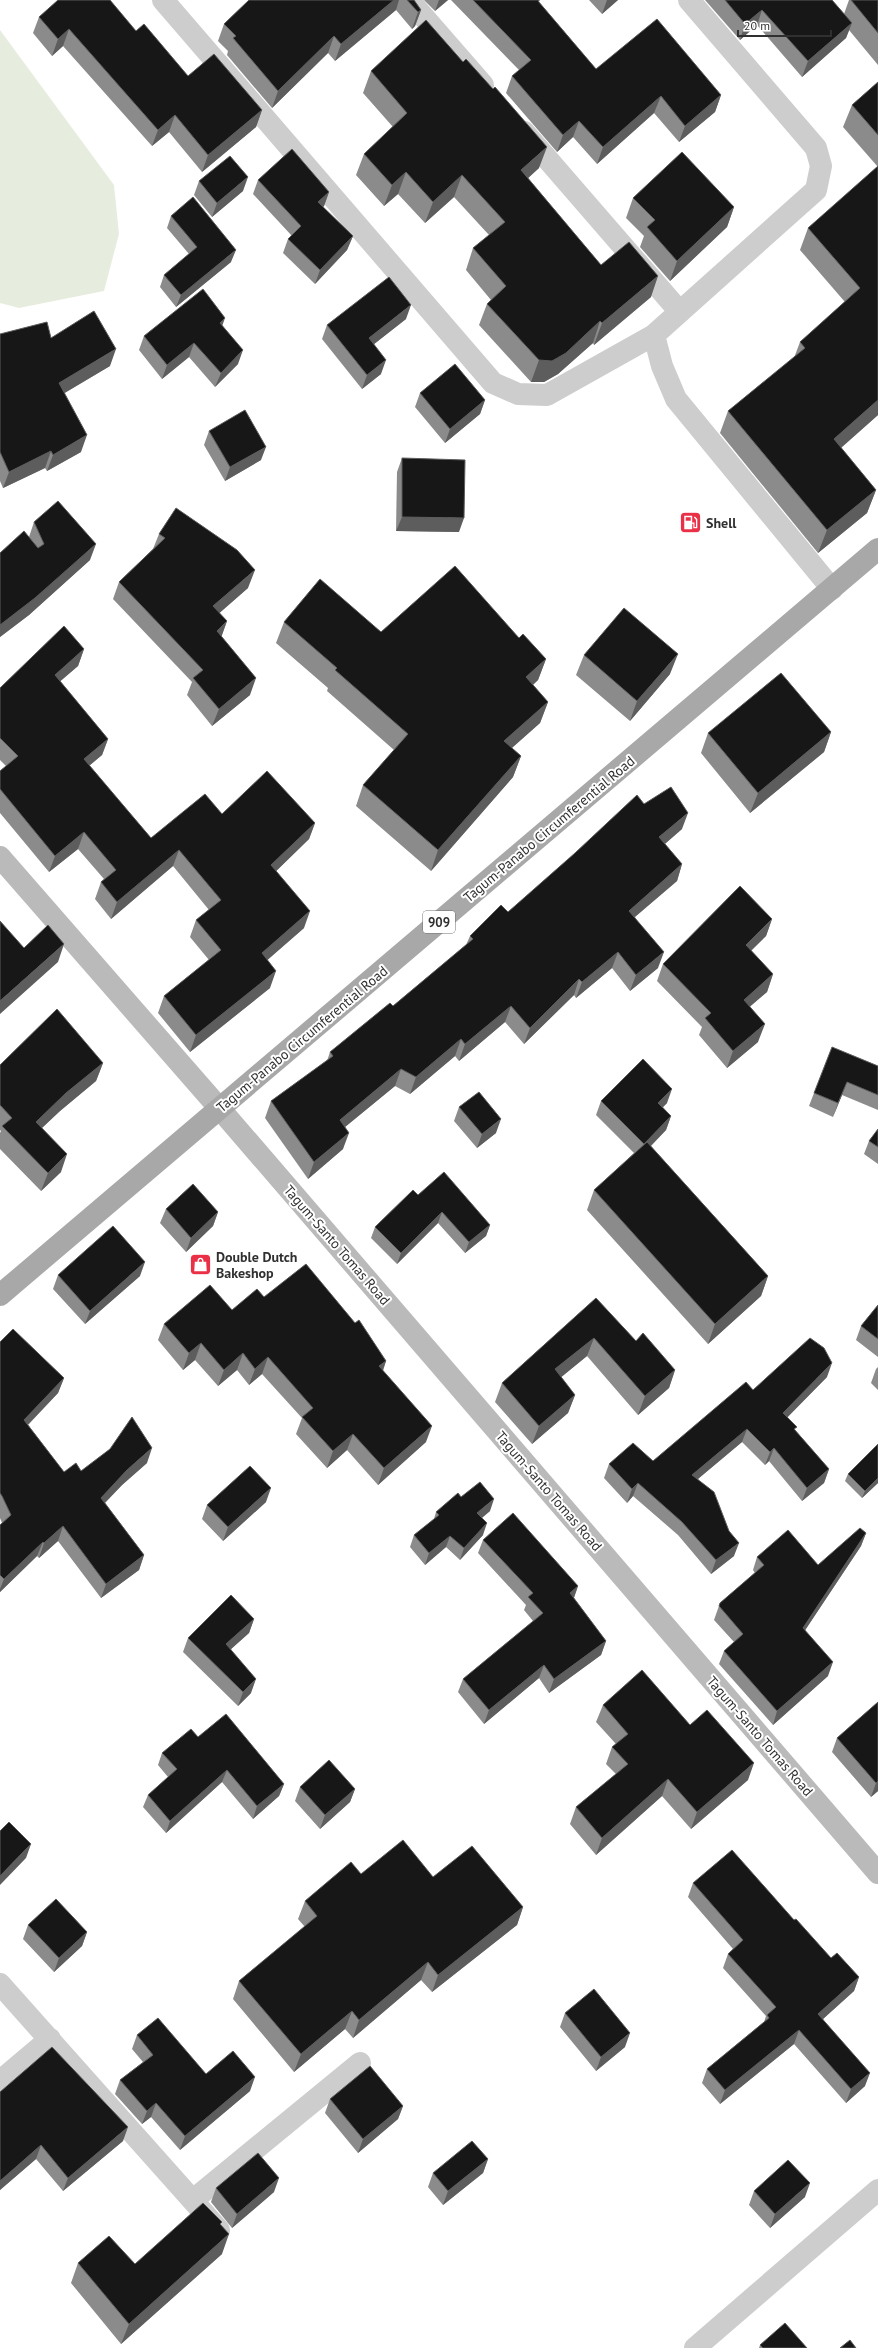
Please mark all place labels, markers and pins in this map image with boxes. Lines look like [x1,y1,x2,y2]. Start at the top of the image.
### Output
fuel station icon: Shell [677,510,703,536]
place label: Shell [706,514,737,532]
place label: Double Dutch Bakeshop [216,1248,297,1282]
shop icon: Double Dutch Bakeshop [188,1252,214,1278]

